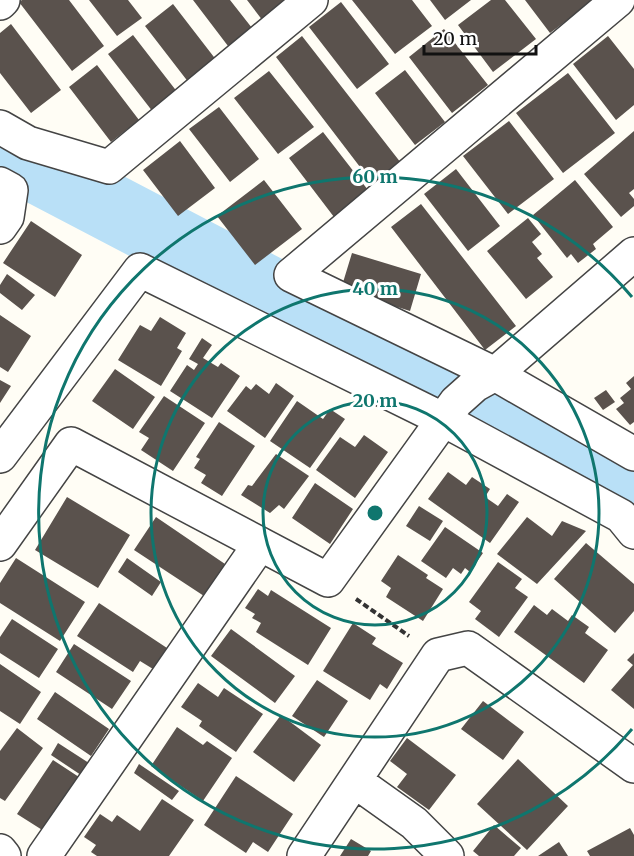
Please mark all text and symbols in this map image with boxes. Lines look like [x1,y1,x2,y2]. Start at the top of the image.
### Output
scale bar [424,18,536,56]
text: 20 m [433,27,477,50]
text: 60 m [352,165,398,188]
text: 40 m [352,277,398,300]
text: 20 m [353,389,397,412]
centre of rings [365,503,385,523]

